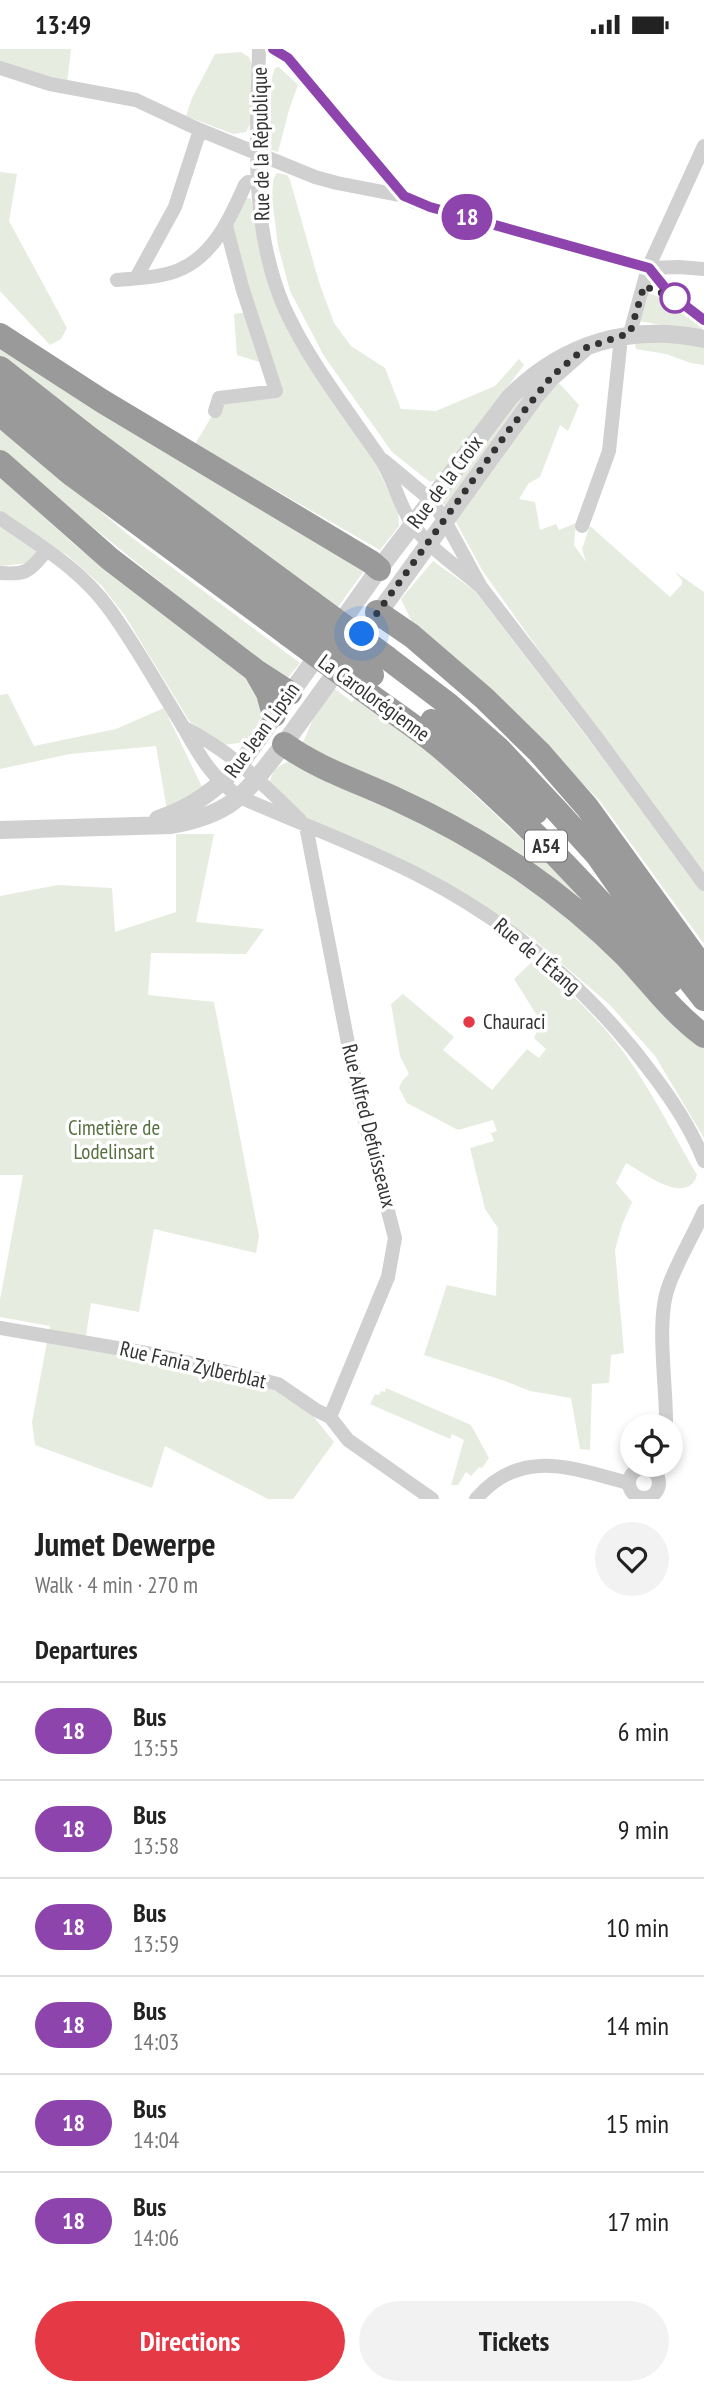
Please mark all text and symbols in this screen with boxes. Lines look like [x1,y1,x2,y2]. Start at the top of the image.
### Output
text: 13:49 [35,8,91,41]
street label: Rue de la République [246,67,275,221]
line badge: 18 [435,194,498,240]
text: 18 [456,201,478,232]
unlabelled marker [660,283,690,313]
street label: Rue de la Croix [401,430,489,534]
your location [344,616,379,651]
street label: La Carolorégienne [313,648,435,747]
street label: Rue Jean Lipsin [218,677,305,783]
road number: A54 [525,831,567,861]
street label: Rue de l'Étang [489,912,586,1000]
place label: Chauraci [483,1008,546,1035]
marker: Chauraci [461,1014,477,1030]
street label: Rue Alfred Defuisseaux [336,1041,403,1211]
park label: Cimetière de Lodelinsart [68,1114,160,1165]
street label: Rue Fania Zylberblat [117,1335,269,1394]
map controls [620,1414,683,1477]
button: locate [620,1414,683,1477]
text: Jumet Dewerpe [35,1522,216,1565]
button: heart [595,1522,669,1596]
text: Walk · 4 min · 270 m [35,1570,198,1599]
text: Departures [35,1633,138,1666]
text: Bus [133,1700,166,1733]
text: 18 [62,1715,85,1746]
text: 6 min [618,1715,669,1748]
text: 13:55 [133,1733,179,1762]
text: Bus [133,1798,166,1831]
text: 18 [62,1813,85,1844]
text: 9 min [618,1813,669,1846]
text: 13:58 [133,1831,179,1860]
text: Bus [133,1896,166,1929]
text: 18 [62,1911,85,1942]
text: 10 min [606,1911,669,1944]
text: 13:59 [133,1929,179,1958]
text: Bus [133,1994,166,2027]
text: 18 [62,2009,85,2040]
text: 14 min [606,2009,669,2042]
text: 14:03 [133,2027,179,2056]
text: Bus [133,2092,166,2125]
text: 18 [62,2107,85,2138]
text: 15 min [606,2107,669,2140]
text: 14:04 [133,2125,179,2154]
text: Bus [133,2190,166,2223]
text: 18 [62,2205,85,2236]
text: 17 min [607,2205,669,2238]
text: 14:06 [133,2223,179,2252]
button: Directions [35,2301,345,2381]
button: Tickets [359,2301,669,2381]

